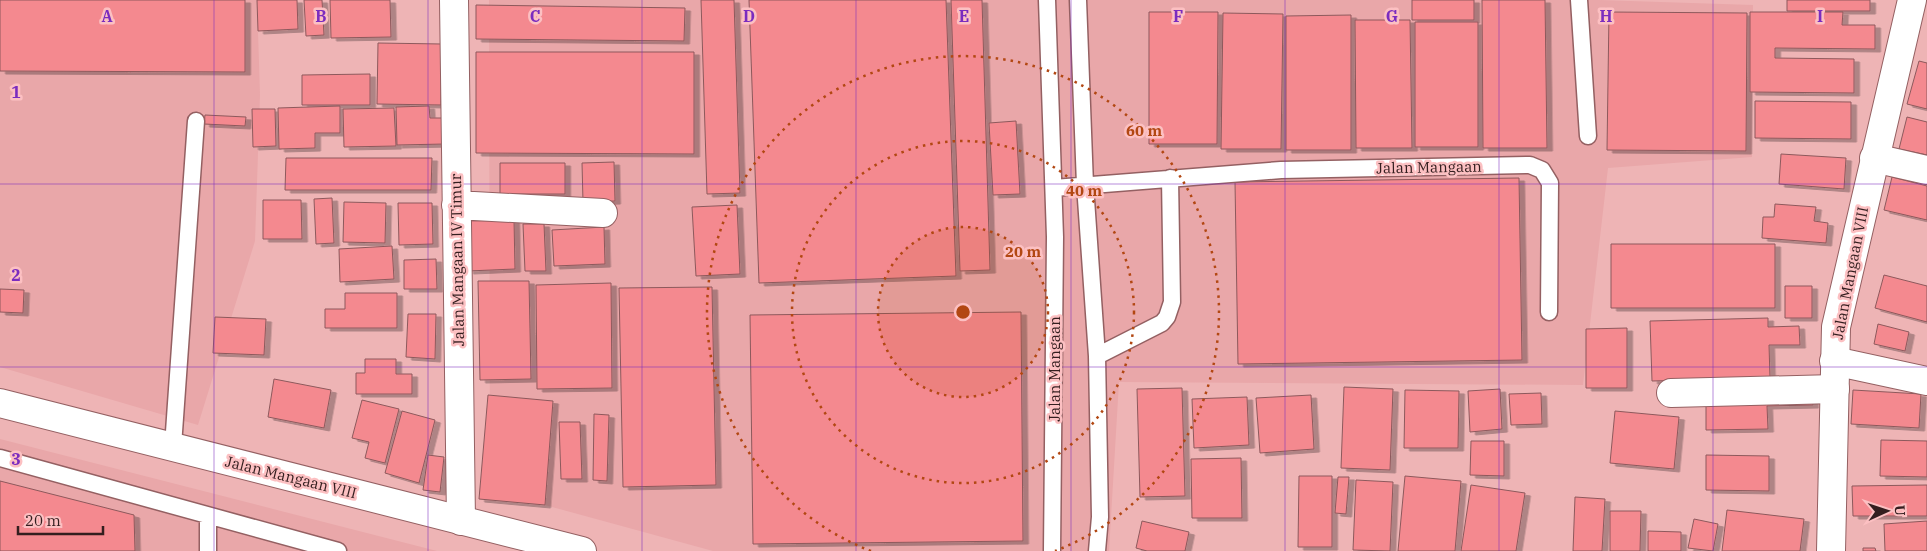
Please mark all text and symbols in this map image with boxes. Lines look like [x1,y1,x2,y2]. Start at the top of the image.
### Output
text: A [101,6,113,26]
text: B [315,6,327,26]
text: C [530,6,540,26]
text: D [743,6,755,26]
text: E [959,6,969,26]
text: F [1173,6,1183,26]
text: G [1386,6,1398,26]
text: H [1600,6,1613,26]
text: I [1817,6,1823,26]
text: 1 [11,82,21,102]
text: 60 m [1126,121,1162,140]
street label: Jalan Mangaan [1376,157,1482,177]
street label: Jalan Mangaan IV Timur [446,173,468,346]
text: 40 m [1066,181,1102,200]
street label: Jalan Mangaan VIII [1828,205,1872,341]
text: 20 m [1005,242,1041,261]
text: 2 [11,265,21,285]
centre of rings [954,303,972,321]
street label: Jalan Mangaan [1045,316,1064,422]
text: 3 [11,449,21,469]
street label: Jalan Mangaan VIII [223,451,359,503]
north arrow [1862,486,1912,536]
scale bar [18,504,102,536]
text: U [1891,504,1909,516]
text: 20 m [25,511,61,530]

